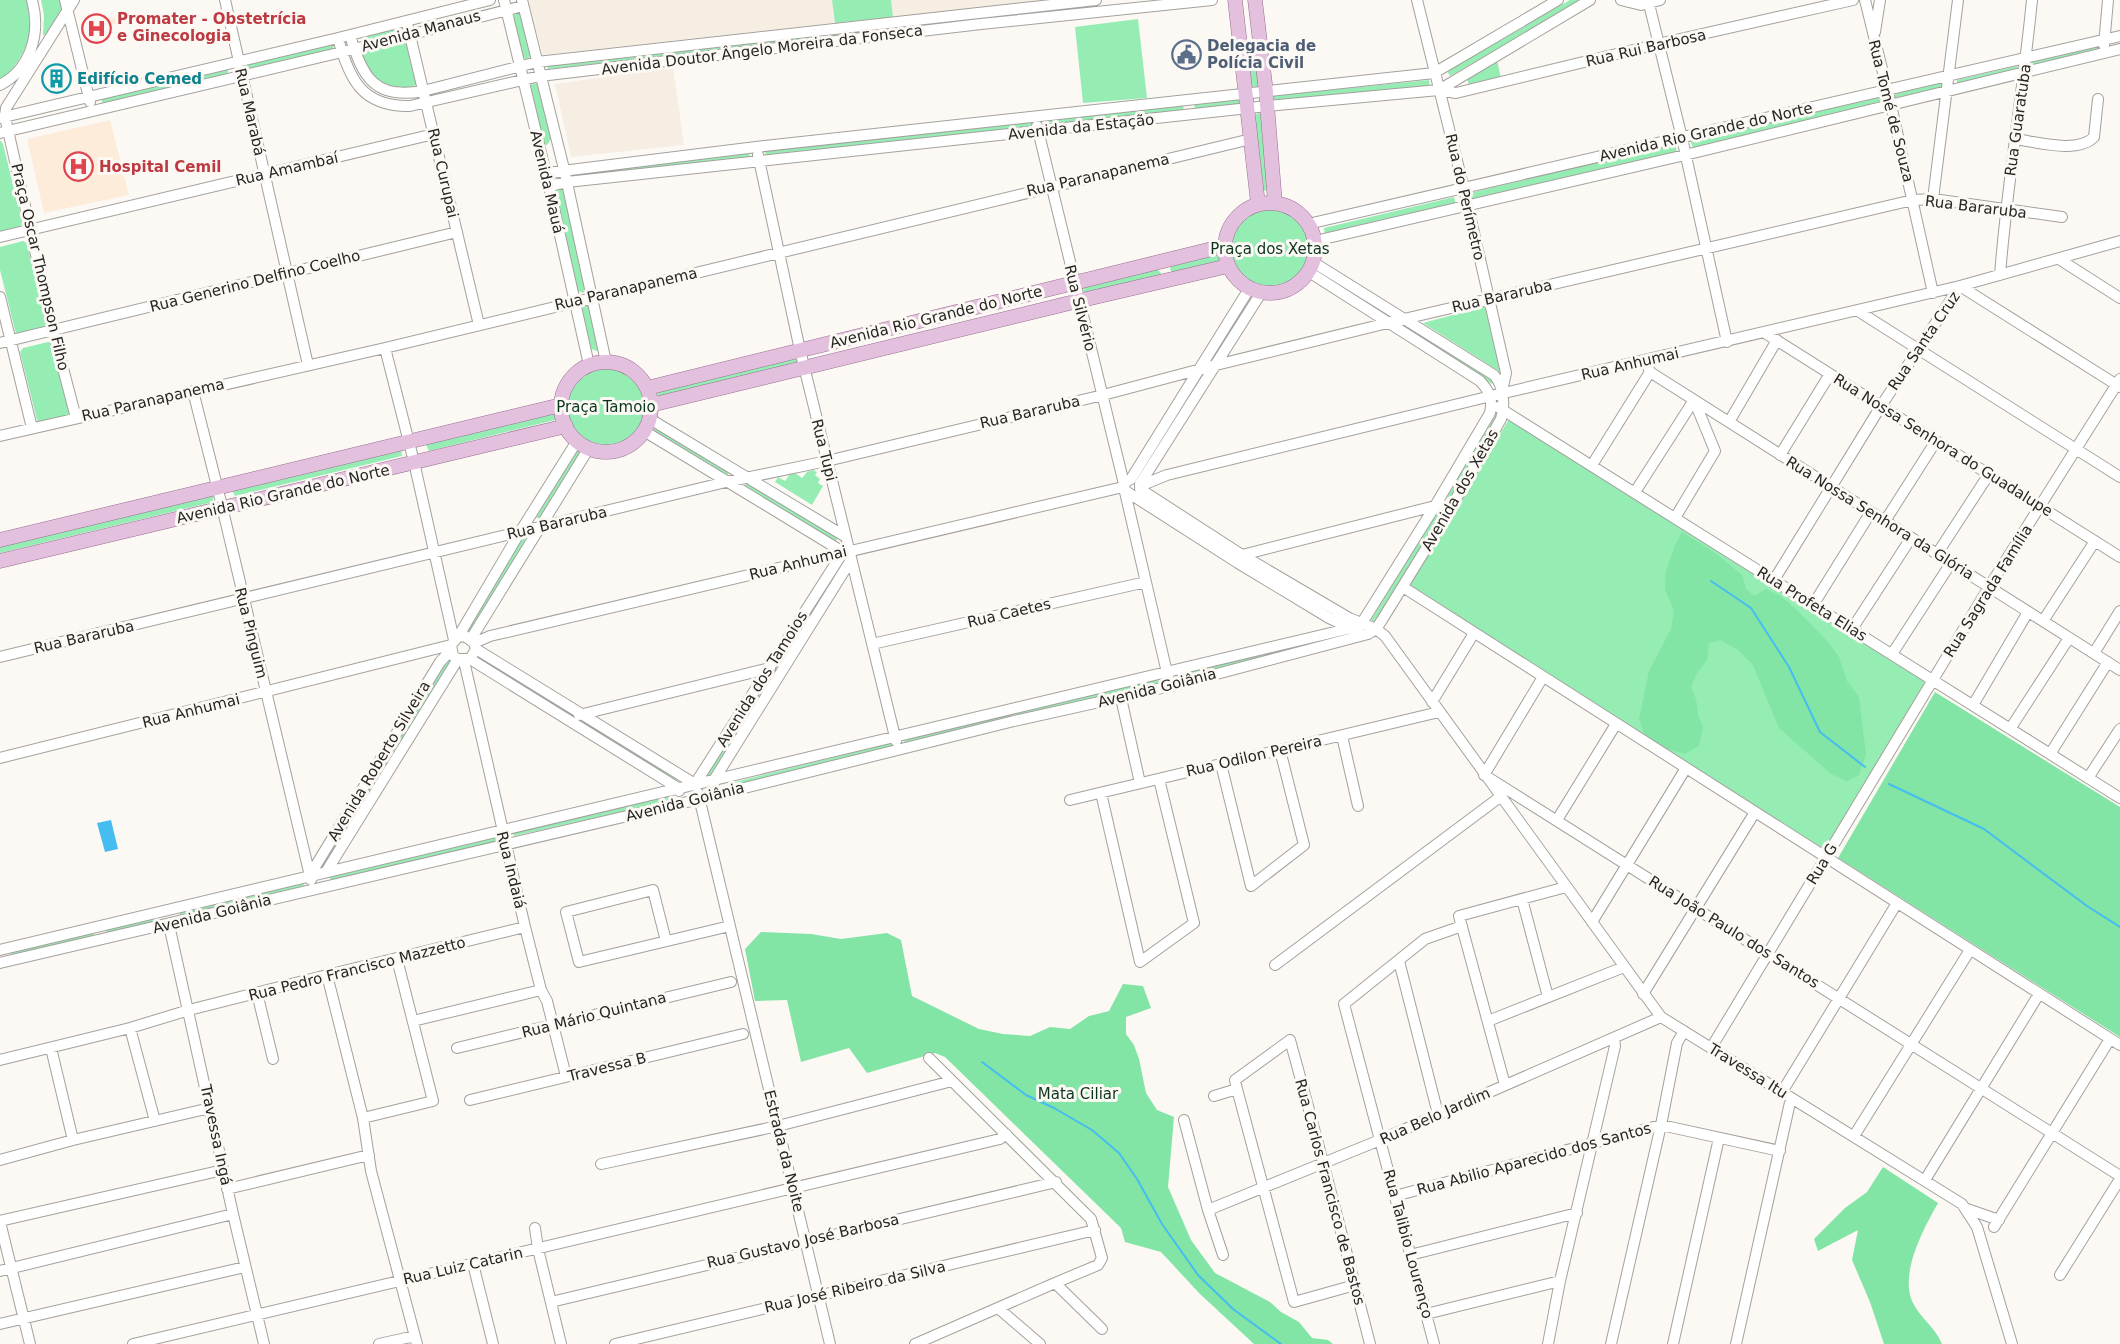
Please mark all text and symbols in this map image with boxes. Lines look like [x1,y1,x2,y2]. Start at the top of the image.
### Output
street label: Avenida Manaus [359,6,483,56]
place label: Promater - Obstetrícia e Ginecologia [117,10,307,45]
hospital icon: Promater - Obstetrícia e Ginecologia [80,12,112,44]
street label: Avenida Doutor Ângelo Moreira da Fonseca [600,20,924,79]
street label: Rua Rui Barbosa [1584,25,1708,71]
place label: Delegacia de Polícia Civil [1207,37,1316,72]
street label: Rua Tomé de Souza [1865,38,1917,184]
public building icon: Delegacia de Polícia Civil [1170,39,1202,71]
building icon: Edifício Cemed [40,63,72,95]
street label: Rua Guaratuba [2001,63,2035,177]
street label: Rua Marabá [231,66,269,158]
place label: Edifício Cemed [77,70,202,88]
street label: Avenida Rio Grande do Norte [1598,99,1814,165]
street label: Avenida da Estação [1007,110,1155,144]
street label: Rua Curupai [424,126,462,220]
street label: Avenida Mauá [526,129,568,235]
street label: Rua do Perímetro [1442,132,1488,262]
street label: Rua Amambaí [234,148,341,190]
street label: Rua Paranapanema [1025,150,1171,200]
hospital icon: Hospital Cemil [62,151,94,183]
place label: Hospital Cemil [99,158,221,176]
street label: Praça Oscar Thompson Filho [7,162,73,372]
street label: Rua Bararuba [1924,192,2028,222]
park label: Praça dos Xetas [1210,240,1330,258]
street label: Rua Generino Delfino Coelho [148,246,362,316]
street label: Rua Silvério [1061,263,1099,353]
street label: Rua Paranapanema [553,264,699,314]
street label: Rua Bararuba [1450,276,1554,316]
street label: Avenida Rio Grande do Norte [828,282,1044,352]
street label: Rua Santa Cruz [1884,288,1964,394]
street label: Rua Anhumai [1579,344,1681,384]
street label: Rua Nossa Senhora do Guadalupe [1830,370,2056,520]
street label: Rua Paranapanema [80,375,226,425]
street label: Rua Bararuba [978,392,1082,432]
park label: Praça Tamoio [556,398,656,416]
street label: Rua Tupi [808,417,840,483]
street label: Avenida dos Xetas [1418,426,1502,554]
street label: Rua Nossa Senhora da Glória [1783,453,1977,583]
street label: Avenida Rio Grande do Norte [175,461,391,527]
street label: Rua Bararuba [505,503,609,543]
street label: Rua Sagrada Família [1940,521,2036,661]
street label: Rua Anhumai [747,542,849,584]
street label: Rua Profeta Elias [1754,563,1870,645]
street label: Rua Pinguim [231,585,271,681]
street label: Rua Caetes [966,595,1053,631]
street label: Avenida dos Tamoios [713,608,811,750]
street label: Rua Bararuba [32,617,136,657]
street label: Avenida Goiânia [1096,665,1218,711]
street label: Avenida Roberto Silveira [324,678,434,844]
street label: Rua Anhumai [140,690,242,732]
street label: Rua Odilon Pereira [1184,732,1324,780]
street label: Avenida Goiânia [624,779,746,825]
street label: Rua Indaiá [493,829,529,911]
street label: Rua G [1803,840,1841,888]
street label: Rua João Paulo dos Santos [1645,872,1823,992]
street label: Avenida Goiânia [151,891,273,937]
street label: Rua Pedro Francisco Mazzetto [247,933,467,1005]
street label: Rua Mário Quintana [520,988,668,1042]
street label: Travessa Itu [1704,1039,1791,1102]
street label: Travessa B [565,1049,648,1086]
street label: Rua Carlos Francisco de Bastos [1291,1077,1369,1307]
street label: Travessa Ingá [196,1082,235,1187]
street label: Rua Belo Jardim [1377,1084,1493,1148]
park label: Mata Ciliar [1038,1085,1119,1103]
street label: Estrada da Noite [760,1088,808,1214]
street label: Rua Abilio Aparecido dos Santos [1415,1119,1653,1199]
street label: Rua Talibio Lourenço [1379,1167,1437,1321]
street label: Rua Gustavo José Barbosa [705,1210,901,1272]
street label: Rua Luiz Catarin [401,1243,525,1289]
street label: Rua José Ribeiro da Silva [763,1257,947,1317]

